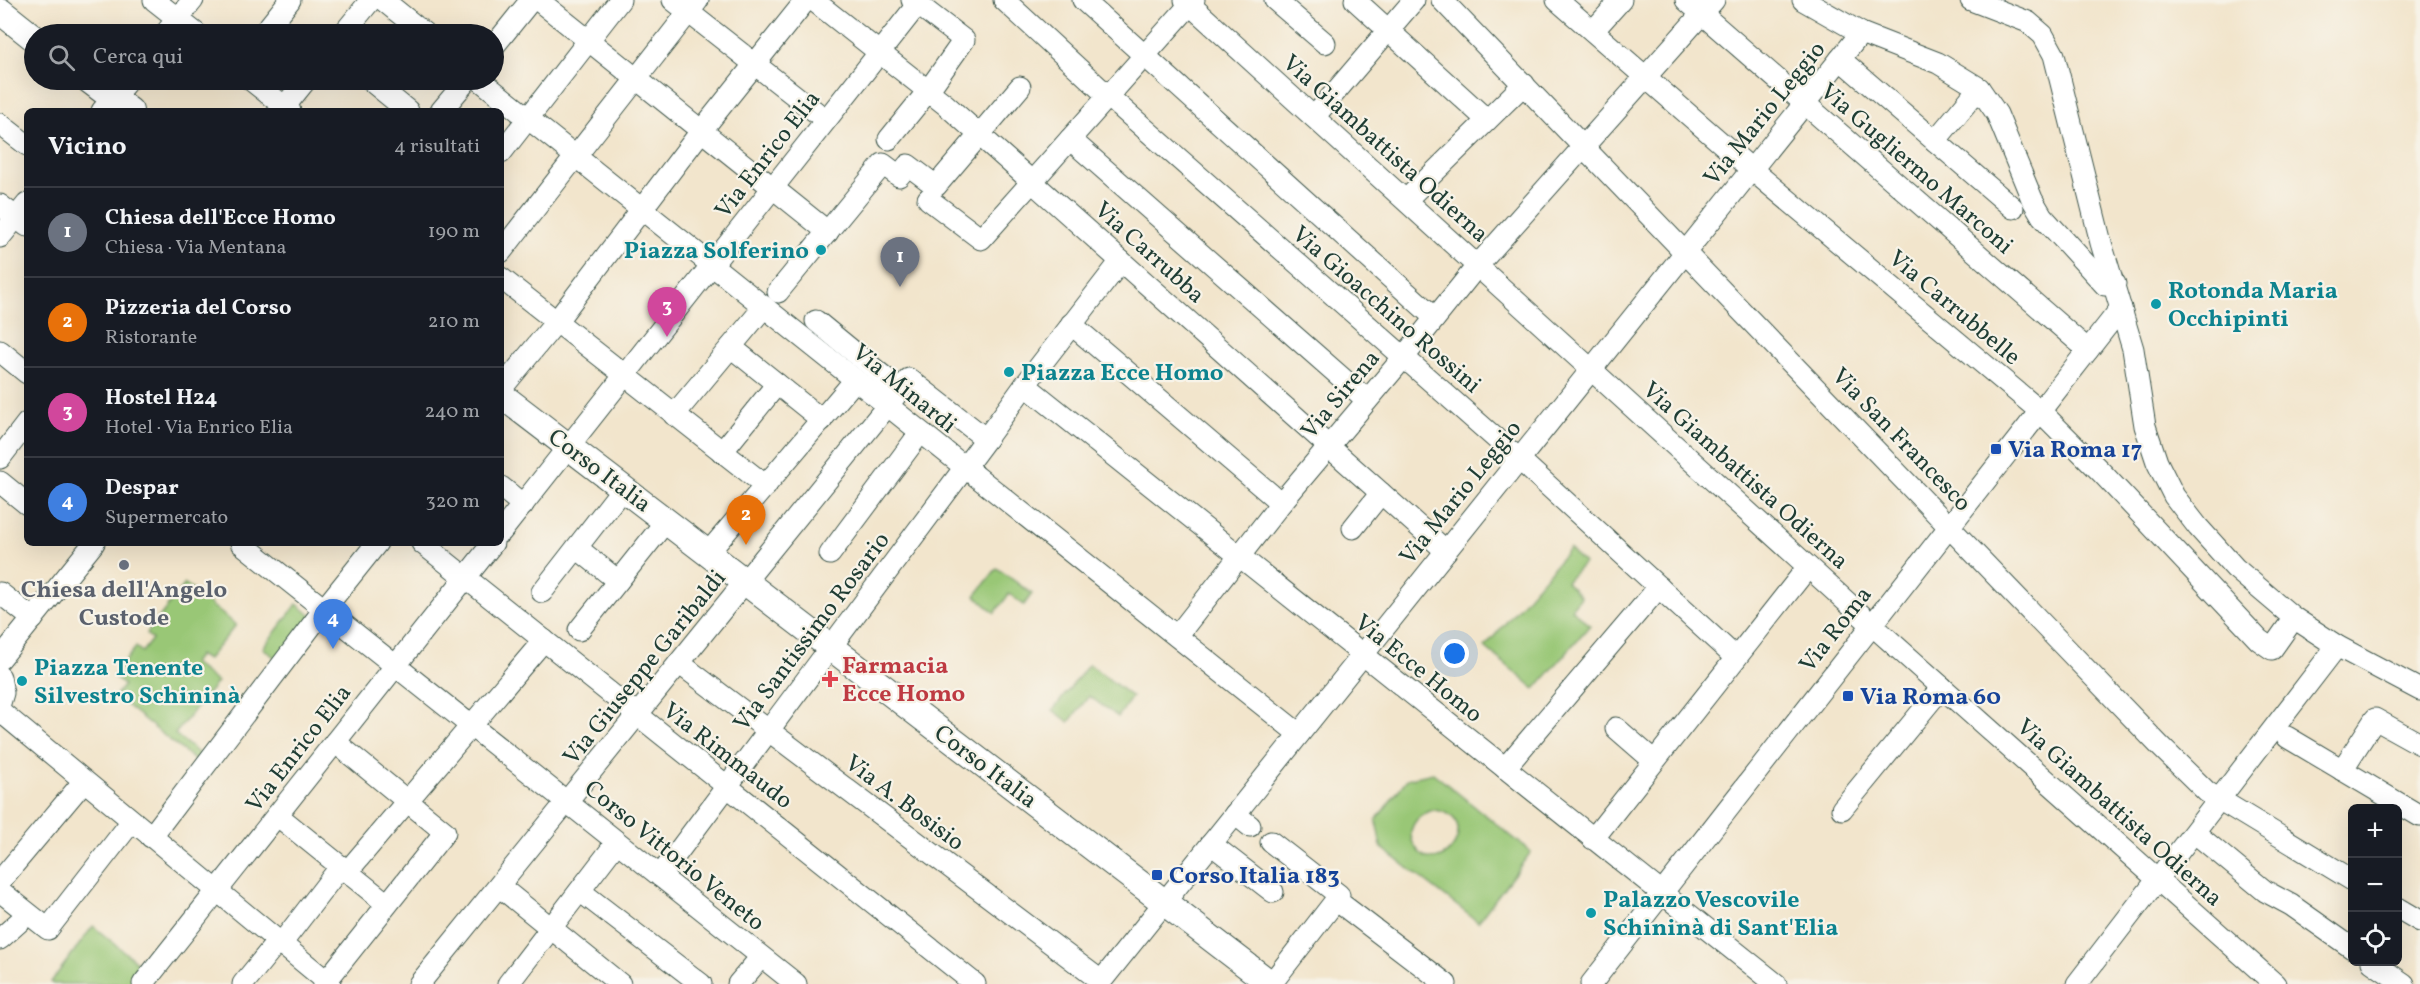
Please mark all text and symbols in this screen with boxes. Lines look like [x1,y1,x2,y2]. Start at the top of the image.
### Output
search box [24,24,504,90]
street label: Via Mario Leggio [1696,34,1835,194]
icon: search [45,41,78,74]
text: Cerca qui [93,42,183,73]
street label: Via Giambattista Odierna [1274,47,1495,252]
street label: Via Gugliermo Marconi [1811,76,2020,263]
street label: Via Enrico Elia [708,84,829,227]
text: Vicino [48,129,127,165]
text: 4 risultati [394,133,480,161]
street label: Via Carrubba [1086,195,1211,312]
text: Chiesa dell'Ecce Homo [105,203,336,234]
text: 1 [63,218,72,246]
text: 190 m [428,218,480,246]
street label: Via Gioacchino Rossini [1284,219,1488,402]
text: Chiesa · Via Mentana [105,234,287,262]
place label: Piazza Solferino [624,235,809,269]
pin: 1 [880,238,920,287]
marker: Piazza Solferino [814,243,828,257]
street label: Via Carrubbelle [1880,243,2027,374]
place label: Rotonda Maria Occhipinti [2168,275,2338,337]
pin: 3 [648,288,686,337]
text: Pizzeria del Corso [105,293,291,324]
marker: Rotonda Maria Occhipinti [2149,297,2163,311]
text: 2 [62,308,73,336]
text: 210 m [428,308,480,336]
text: Ristorante [105,324,197,352]
street label: Via Minardi [844,337,963,442]
street label: Via Sirena [1294,343,1389,447]
place label: Piazza Ecce Homo [1021,357,1224,391]
street label: Via San Francesco [1823,361,1978,520]
marker: Piazza Ecce Homo [1002,365,1016,379]
street label: Via Giambattista Odierna [1634,374,1855,579]
text: Hostel H24 [105,383,218,414]
text: 3 [62,398,73,426]
text: 240 m [425,398,480,426]
street label: Via Mario Leggio [1392,413,1531,573]
text: Hotel · Via Enrico Elia [105,414,293,442]
street label: Corso Italia [540,421,658,522]
place label: Via Roma 17 [2008,434,2142,468]
marker: Via Roma 17 [1989,442,2003,456]
text: Despar [105,473,179,504]
text: 4 [61,488,74,516]
text: 320 m [425,488,480,516]
pin: 2 [726,496,766,545]
text: Supermercato [105,504,228,532]
street label: Via Santissimo Rosario [726,525,899,739]
marker: Chiesa dell'Angelo Custode [117,558,131,572]
street label: Via Giuseppe Garibaldi [556,563,735,773]
place label: Chiesa dell'Angelo Custode [21,574,227,636]
street label: Via Roma [1792,580,1881,681]
pin: 4 [314,600,352,649]
street label: Via Ecce Homo [1346,607,1489,732]
your location [1440,639,1469,668]
place label: Farmacia Ecce Homo [842,650,965,712]
place label: Piazza Tenente Silvestro Schininà [34,652,241,714]
marker: Farmacia Ecce Homo [823,672,837,686]
marker: Piazza Tenente Silvestro Schininà [15,674,29,688]
street label: Via Enrico Elia [239,678,360,821]
place label: Via Roma 60 [1860,681,2001,715]
marker: Via Roma 60 [1841,689,1855,703]
street label: Via Rimmaudo [654,695,799,818]
street label: Via Giambattista Odierna [2008,711,2229,916]
street label: Corso Italia [926,717,1044,818]
street label: Via A. Bosisio [837,747,971,860]
street label: Corso Vittorio Veneto [576,773,771,940]
map controls [2348,804,2402,966]
button: + [2348,804,2402,858]
button: − [2348,858,2402,912]
place label: Corso Italia 183 [1169,860,1340,894]
marker: Corso Italia 183 [1150,868,1164,882]
place label: Palazzo Vescovile Schininà di Sant'Elia [1603,884,1838,946]
marker: Palazzo Vescovile Schininà di Sant'Elia [1584,906,1598,920]
button: locate [2348,912,2402,966]

